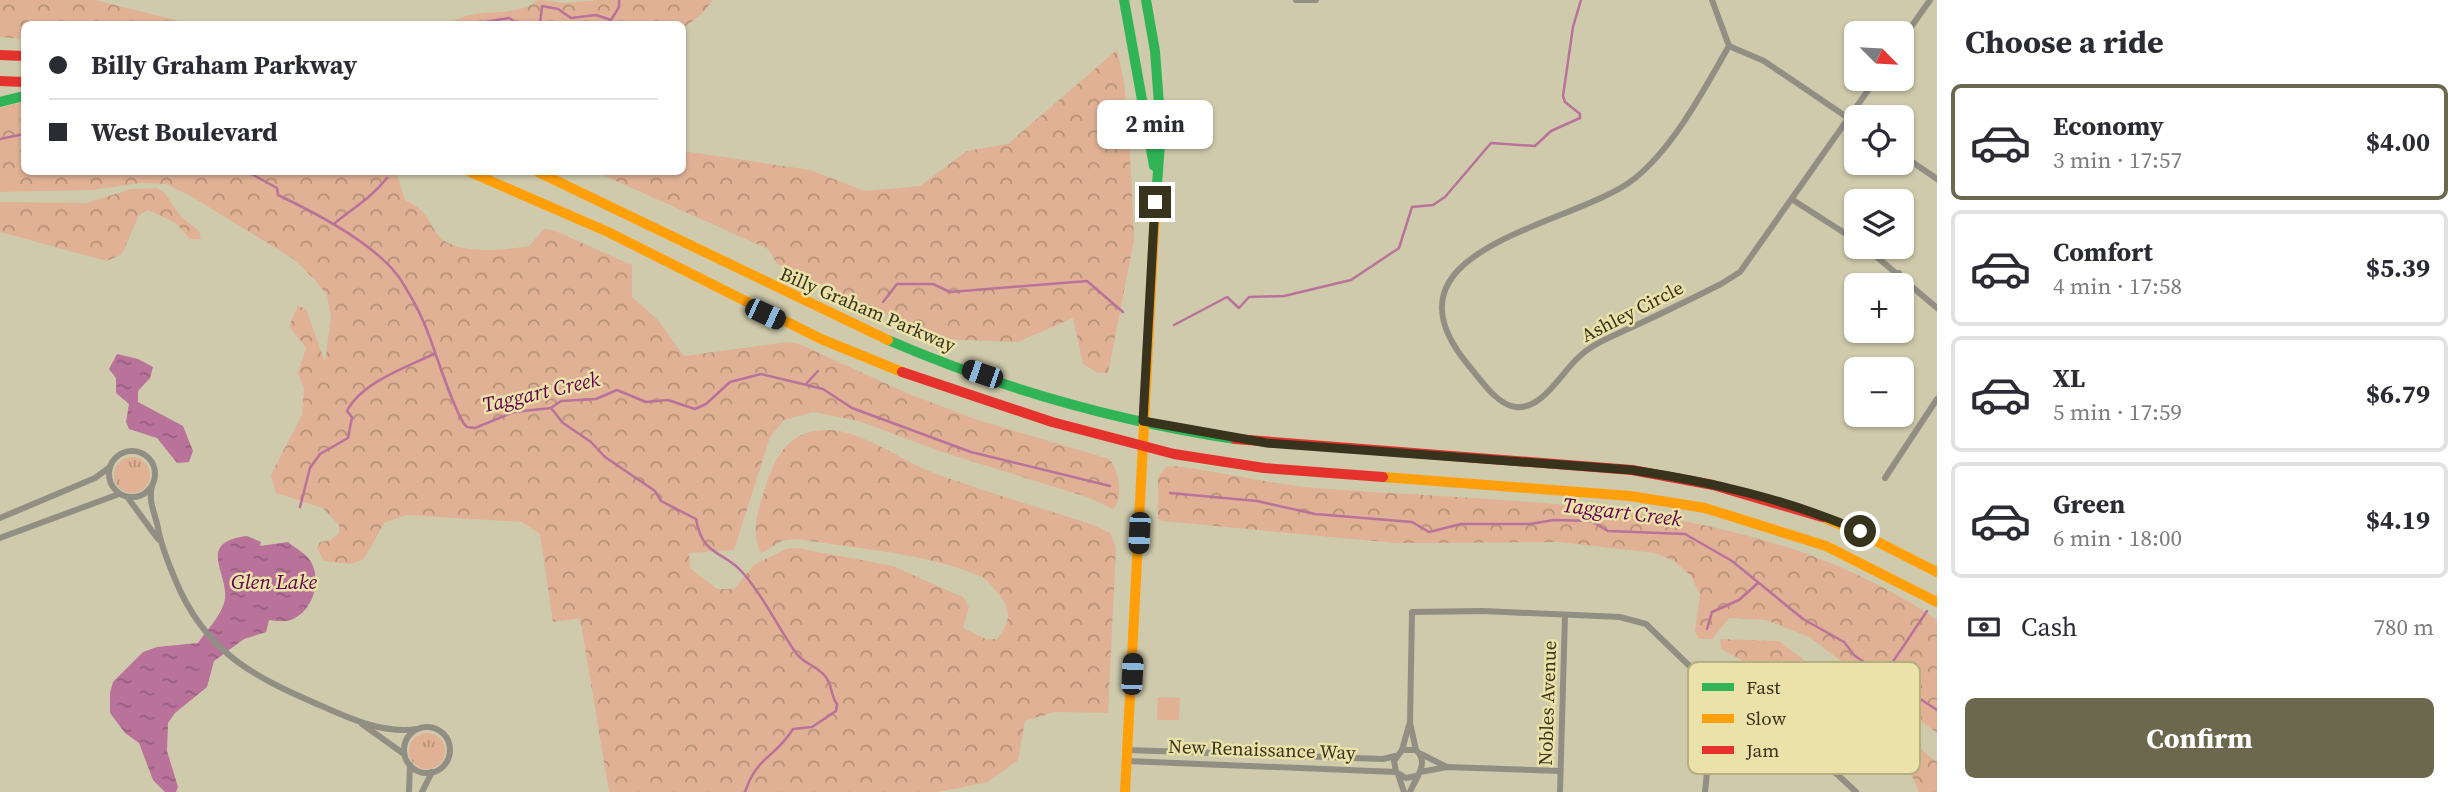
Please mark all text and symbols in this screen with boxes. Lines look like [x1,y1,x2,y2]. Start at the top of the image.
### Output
text: Choose a ride [1965,20,2164,64]
north arrow [1844,21,1914,91]
map controls [1844,21,1914,427]
text: Billy Graham Parkway [91,47,357,83]
callout: 2 min [1097,100,1213,150]
button: locate [1844,105,1914,175]
text: 2 min [1125,108,1185,140]
text: Economy [2053,108,2164,144]
icon: car [1969,111,2032,174]
text: West Boulevard [91,114,278,150]
text: $4.00 [2366,124,2430,160]
text: 3 min · 17:57 [2053,144,2182,176]
route end [1139,186,1171,218]
button: layers [1844,189,1914,259]
text: Comfort [2053,234,2153,270]
icon: car [1969,237,2032,300]
text: $5.39 [2366,250,2430,286]
street label: Billy Graham Parkway [776,260,960,358]
text: 4 min · 17:58 [2053,270,2182,302]
button: + [1844,273,1914,343]
street label: Ashley Circle [1577,274,1687,348]
car [742,296,789,332]
car [959,357,1006,391]
button: − [1844,357,1914,427]
text: XL [2053,360,2085,396]
icon: car [1969,363,2032,426]
water label: Taggart Creek [479,364,603,419]
text: $6.79 [2366,376,2430,412]
text: 5 min · 17:59 [2053,396,2182,428]
text: Green [2053,486,2125,522]
icon: car [1969,489,2032,552]
water label: Taggart Creek [1561,490,1683,533]
text: $4.19 [2366,502,2430,538]
car [1128,511,1151,555]
route start [1844,515,1876,547]
text: 6 min · 18:00 [2053,522,2182,554]
water label: Glen Lake [231,567,317,596]
icon: cash [1965,608,2003,646]
text: Cash [2021,609,2077,645]
text: 780 m [2373,611,2434,643]
street label: Nobles Avenue [1532,640,1562,766]
car [1121,652,1144,696]
legend [1688,662,1920,774]
text: Fast [1746,674,1781,700]
button: Confirm [1965,698,2434,778]
text: Slow [1746,705,1787,731]
street label: New Renaissance Way [1168,733,1356,765]
text: Jam [1745,737,1779,763]

